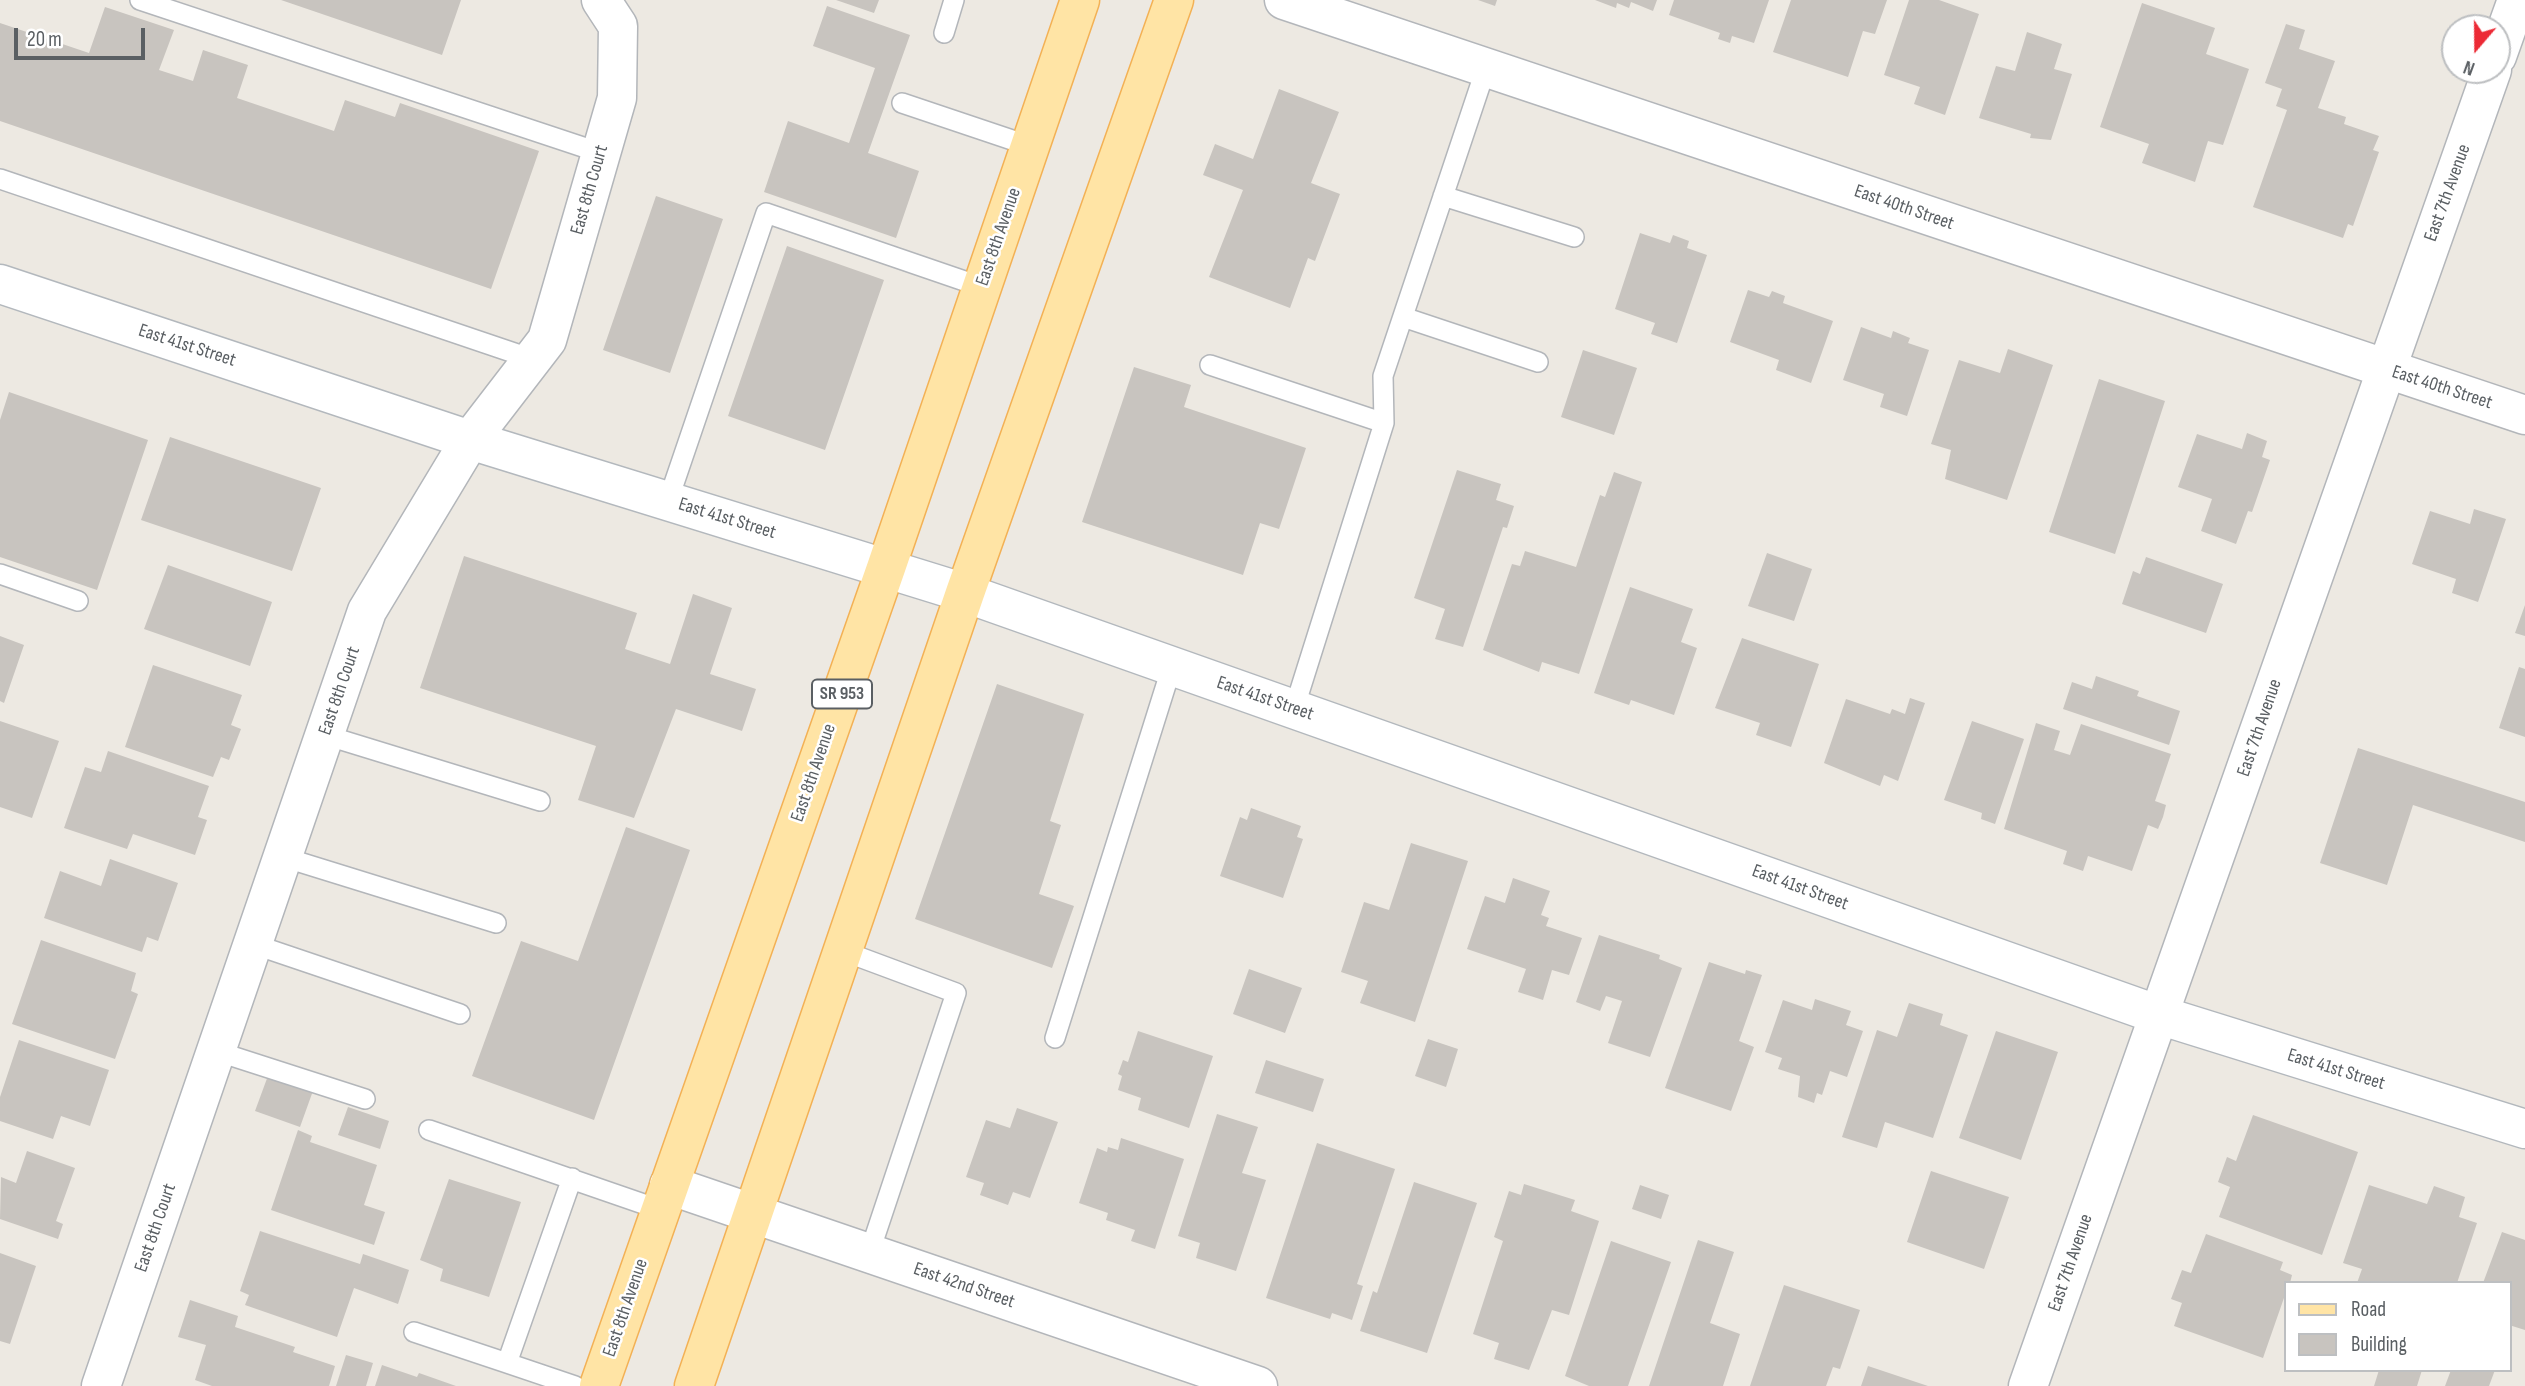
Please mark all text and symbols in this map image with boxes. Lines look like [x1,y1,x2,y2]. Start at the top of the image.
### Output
scale bar [18,14,149,58]
north arrow [2441,14,2511,84]
text: 20 m [27,27,62,52]
text: N [2461,55,2478,80]
street label: East 7th Avenue [2420,141,2476,245]
street label: East 8th Court [566,143,614,237]
street label: East 40th Street [1851,180,1957,236]
street label: East 8th Avenue [972,185,1026,289]
street label: East 41st Street [136,320,238,372]
street label: East 40th Street [2389,361,2495,415]
street label: East 41st Street [675,493,779,545]
street label: East 8th Court [314,644,366,738]
street label: East 41st Street [1214,672,1316,726]
street label: East 7th Avenue [2233,676,2287,780]
road number: SR 953 [812,680,872,708]
street label: East 8th Avenue [787,721,841,825]
street label: East 41st Street [1749,860,1851,916]
street label: East 41st Street [2284,1044,2388,1096]
street label: East 8th Court [130,1181,182,1275]
street label: East 7th Avenue [2044,1211,2098,1315]
street label: East 8th Avenue [599,1256,653,1360]
street label: East 42nd Street [910,1258,1018,1314]
legend [2284,1281,2511,1372]
text: Road [2351,1297,2386,1322]
text: Building [2351,1332,2407,1357]

